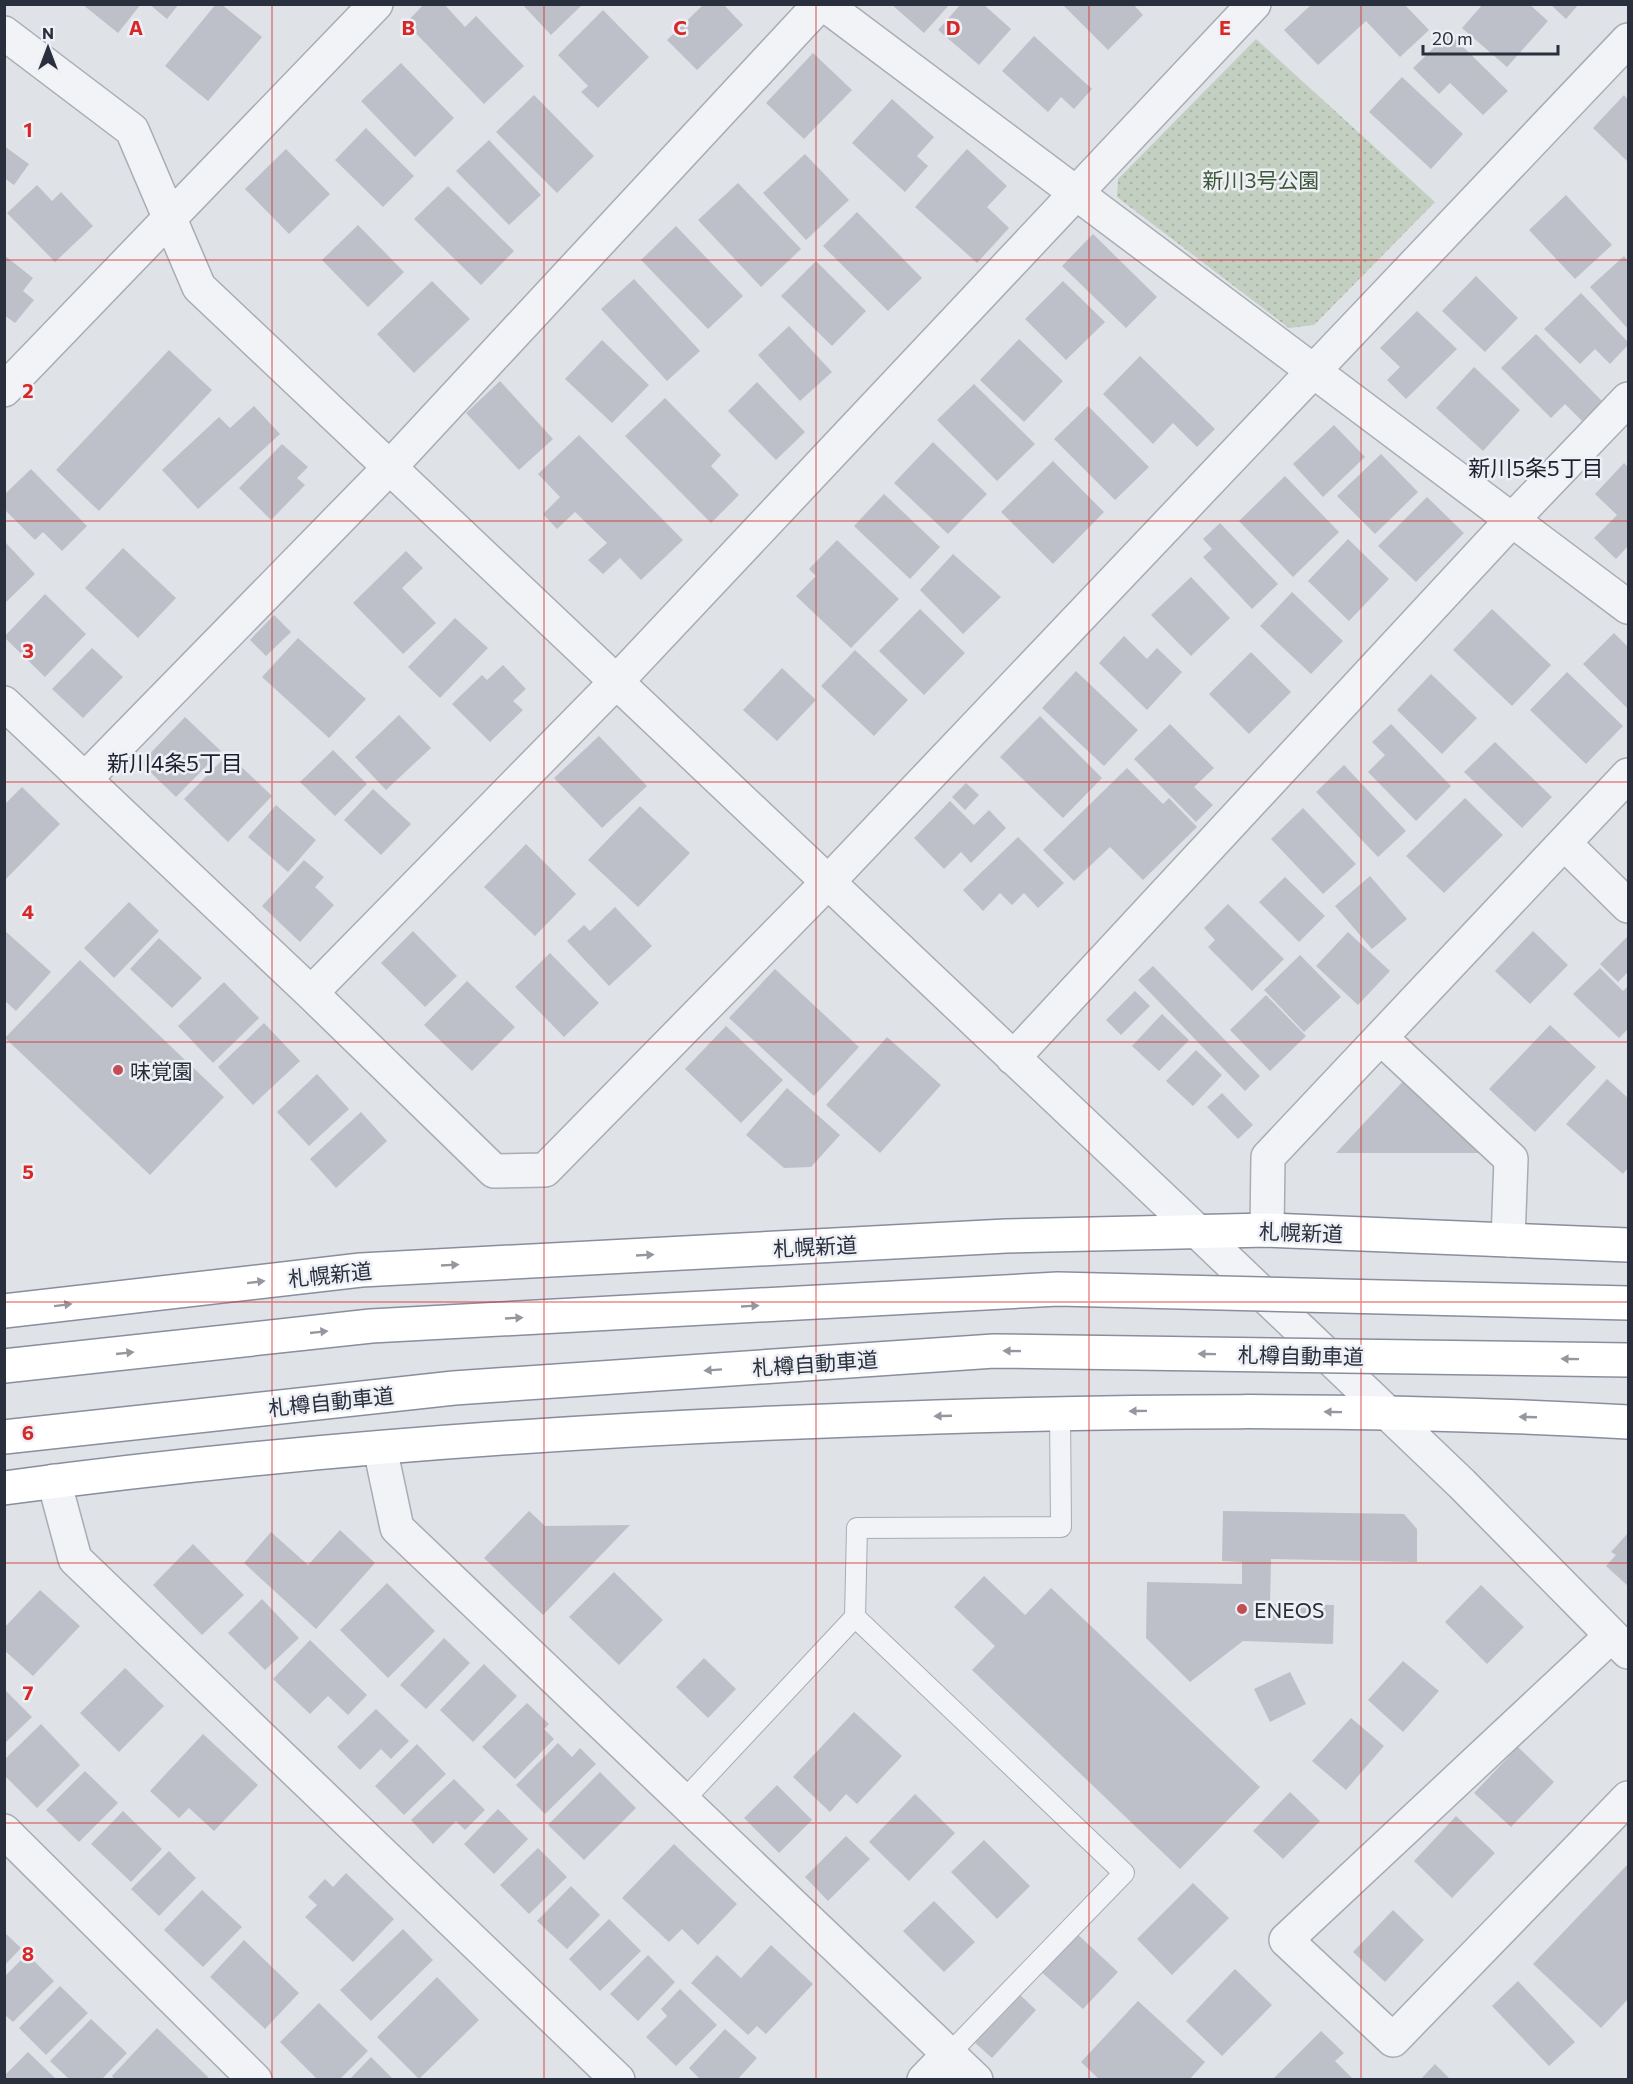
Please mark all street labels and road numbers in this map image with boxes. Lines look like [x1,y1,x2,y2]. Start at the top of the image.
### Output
street label: 札幌新道 [1259,1218,1343,1246]
street label: 札幌新道 [772,1231,858,1261]
street label: 札幌新道 [287,1257,373,1291]
street label: 札樽自動車道 [1238,1341,1364,1369]
street label: 札樽自動車道 [751,1346,879,1380]
street label: 札樽自動車道 [267,1382,395,1420]

